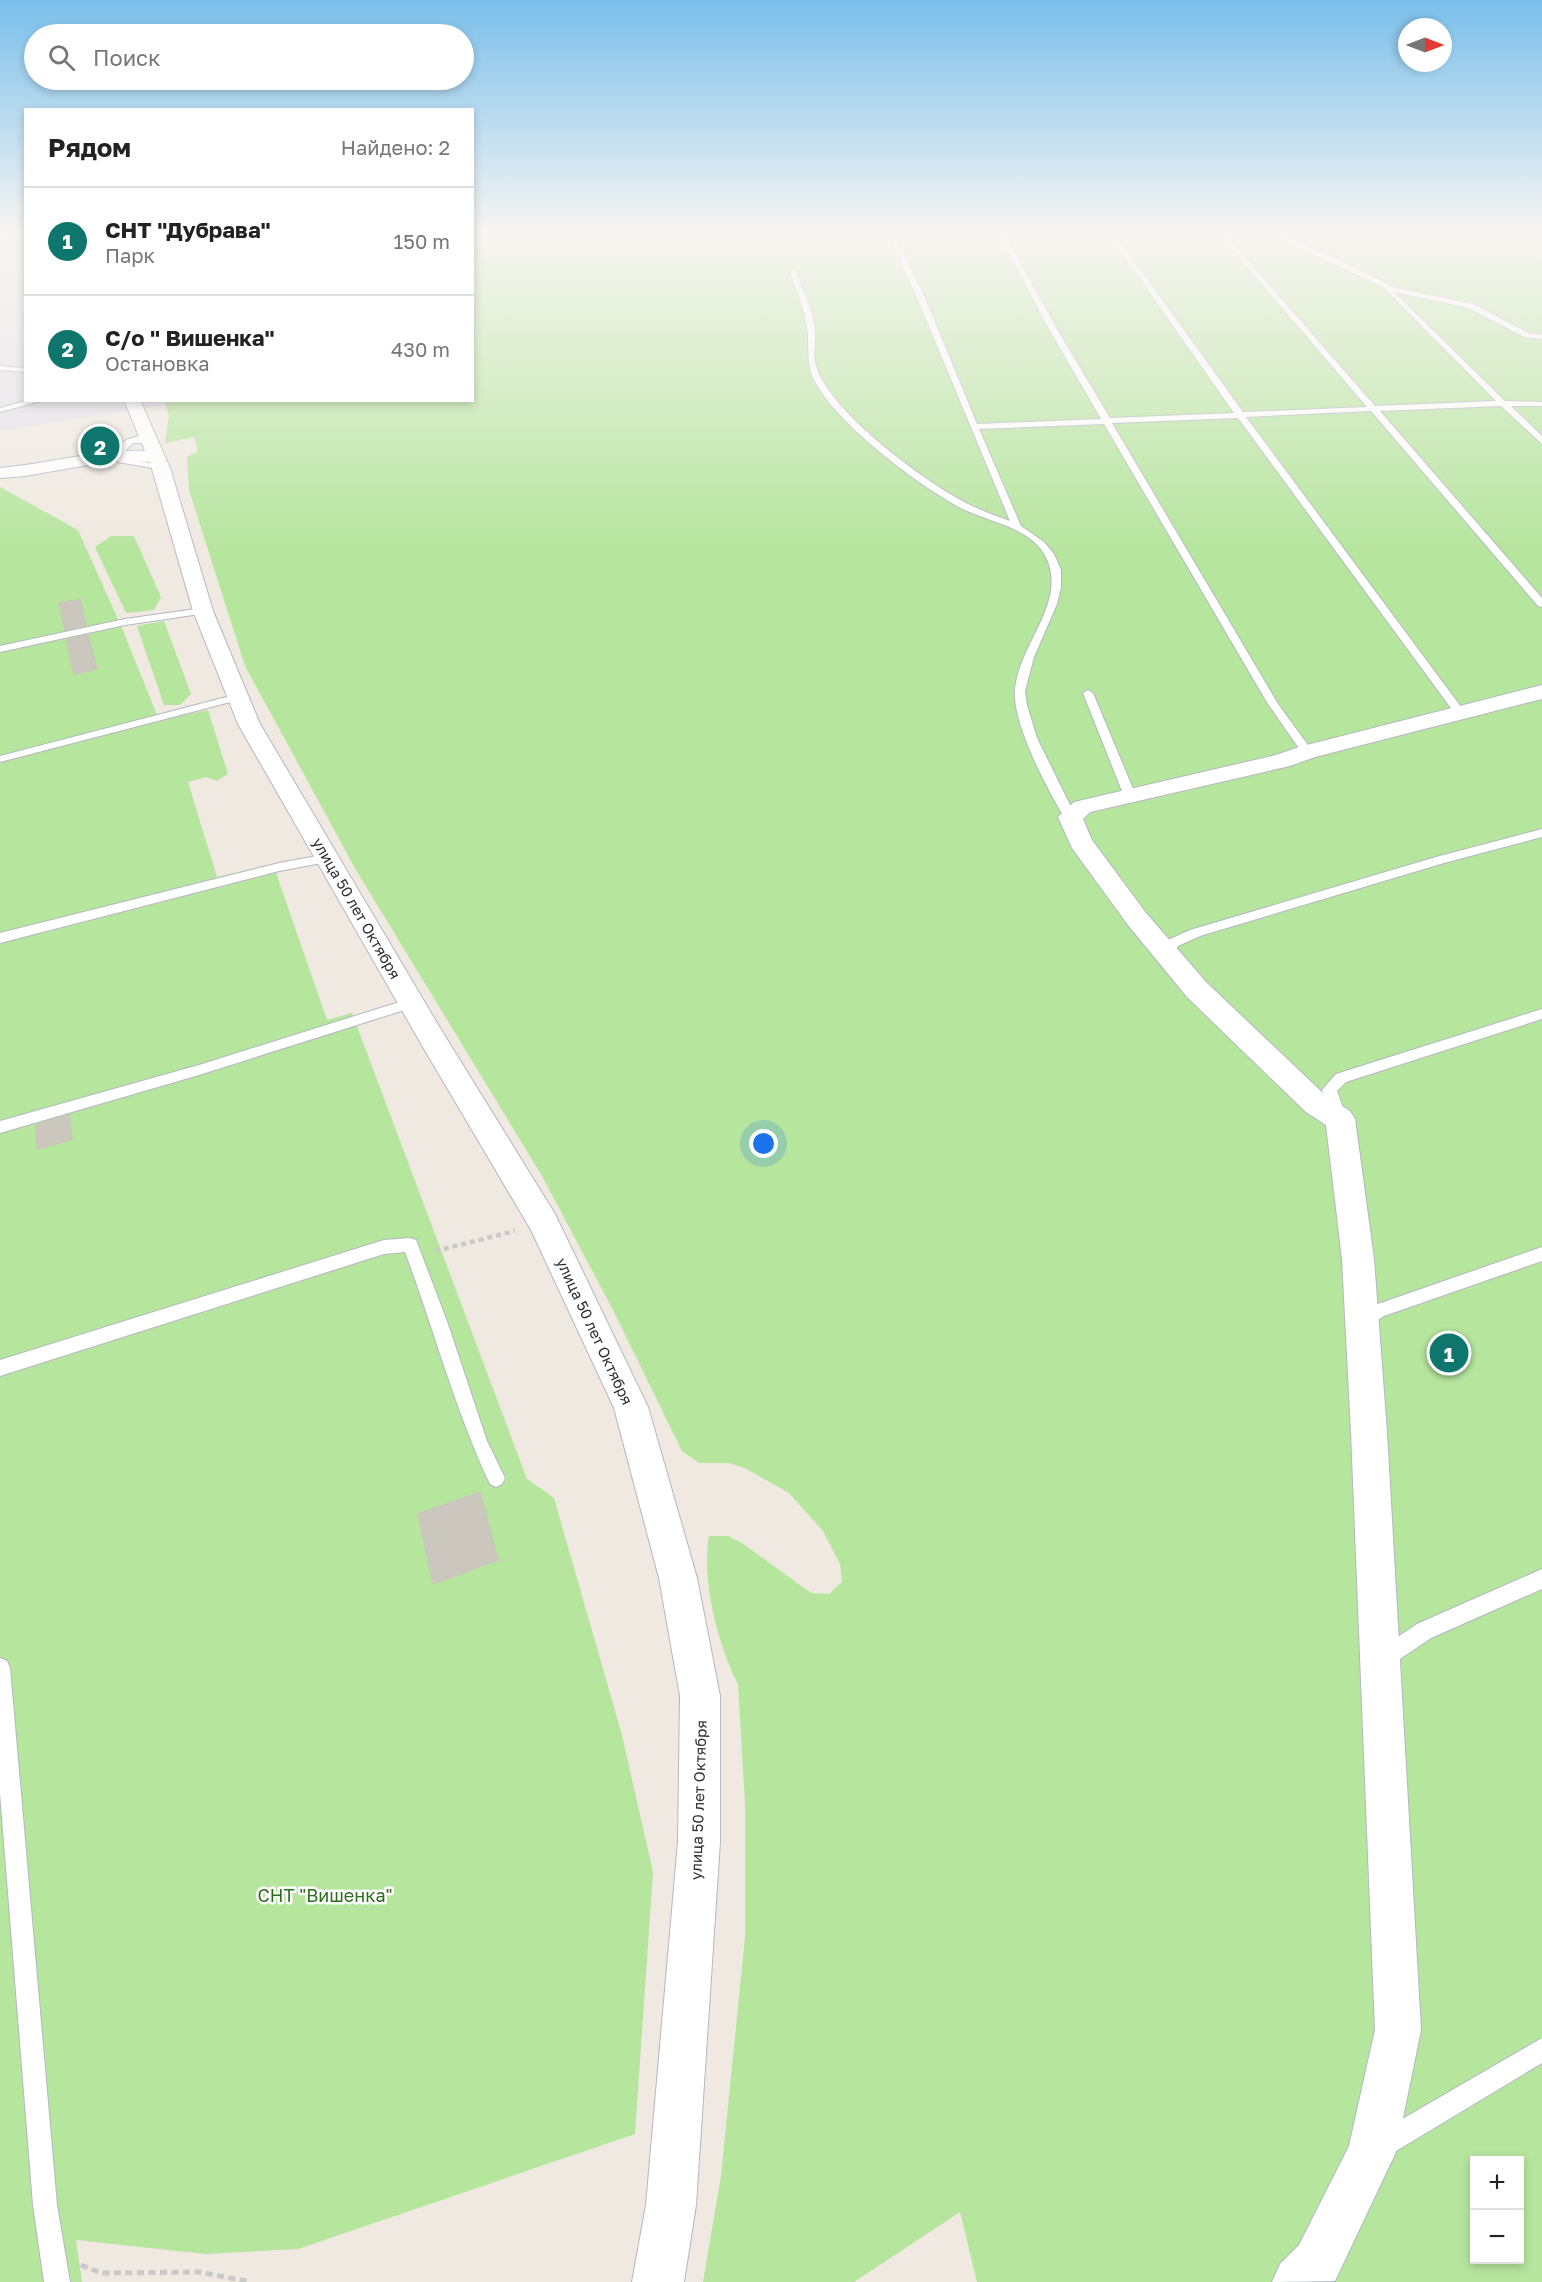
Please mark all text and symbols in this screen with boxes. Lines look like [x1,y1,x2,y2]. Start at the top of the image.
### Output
north arrow [1398,18,1452,72]
search box [24,24,474,90]
icon: search [45,41,78,74]
text: Поиск [93,44,161,71]
text: Рядом [48,132,131,163]
text: Найдено: 2 [341,135,450,159]
text: СНТ "Дубрава" [105,216,271,243]
text: 1 [62,229,73,253]
text: 150 m [394,229,450,253]
text: Парк [105,243,155,267]
text: С/о " Вишенка" [105,324,275,351]
text: 2 [61,337,74,361]
text: 430 m [391,337,450,361]
text: Остановка [105,351,210,375]
pin: 2 [80,424,120,468]
street label: улица 50 лет Октября [309,834,405,982]
your location [749,1129,778,1158]
street label: улица 50 лет Октября [553,1255,637,1407]
pin: 1 [1430,1330,1468,1376]
street label: улица 50 лет Октября [686,1720,710,1880]
park label: СНТ "Вишенка" [258,1884,392,1906]
map controls [1470,2156,1524,2264]
button: + [1470,2156,1524,2210]
button: − [1470,2210,1524,2264]

